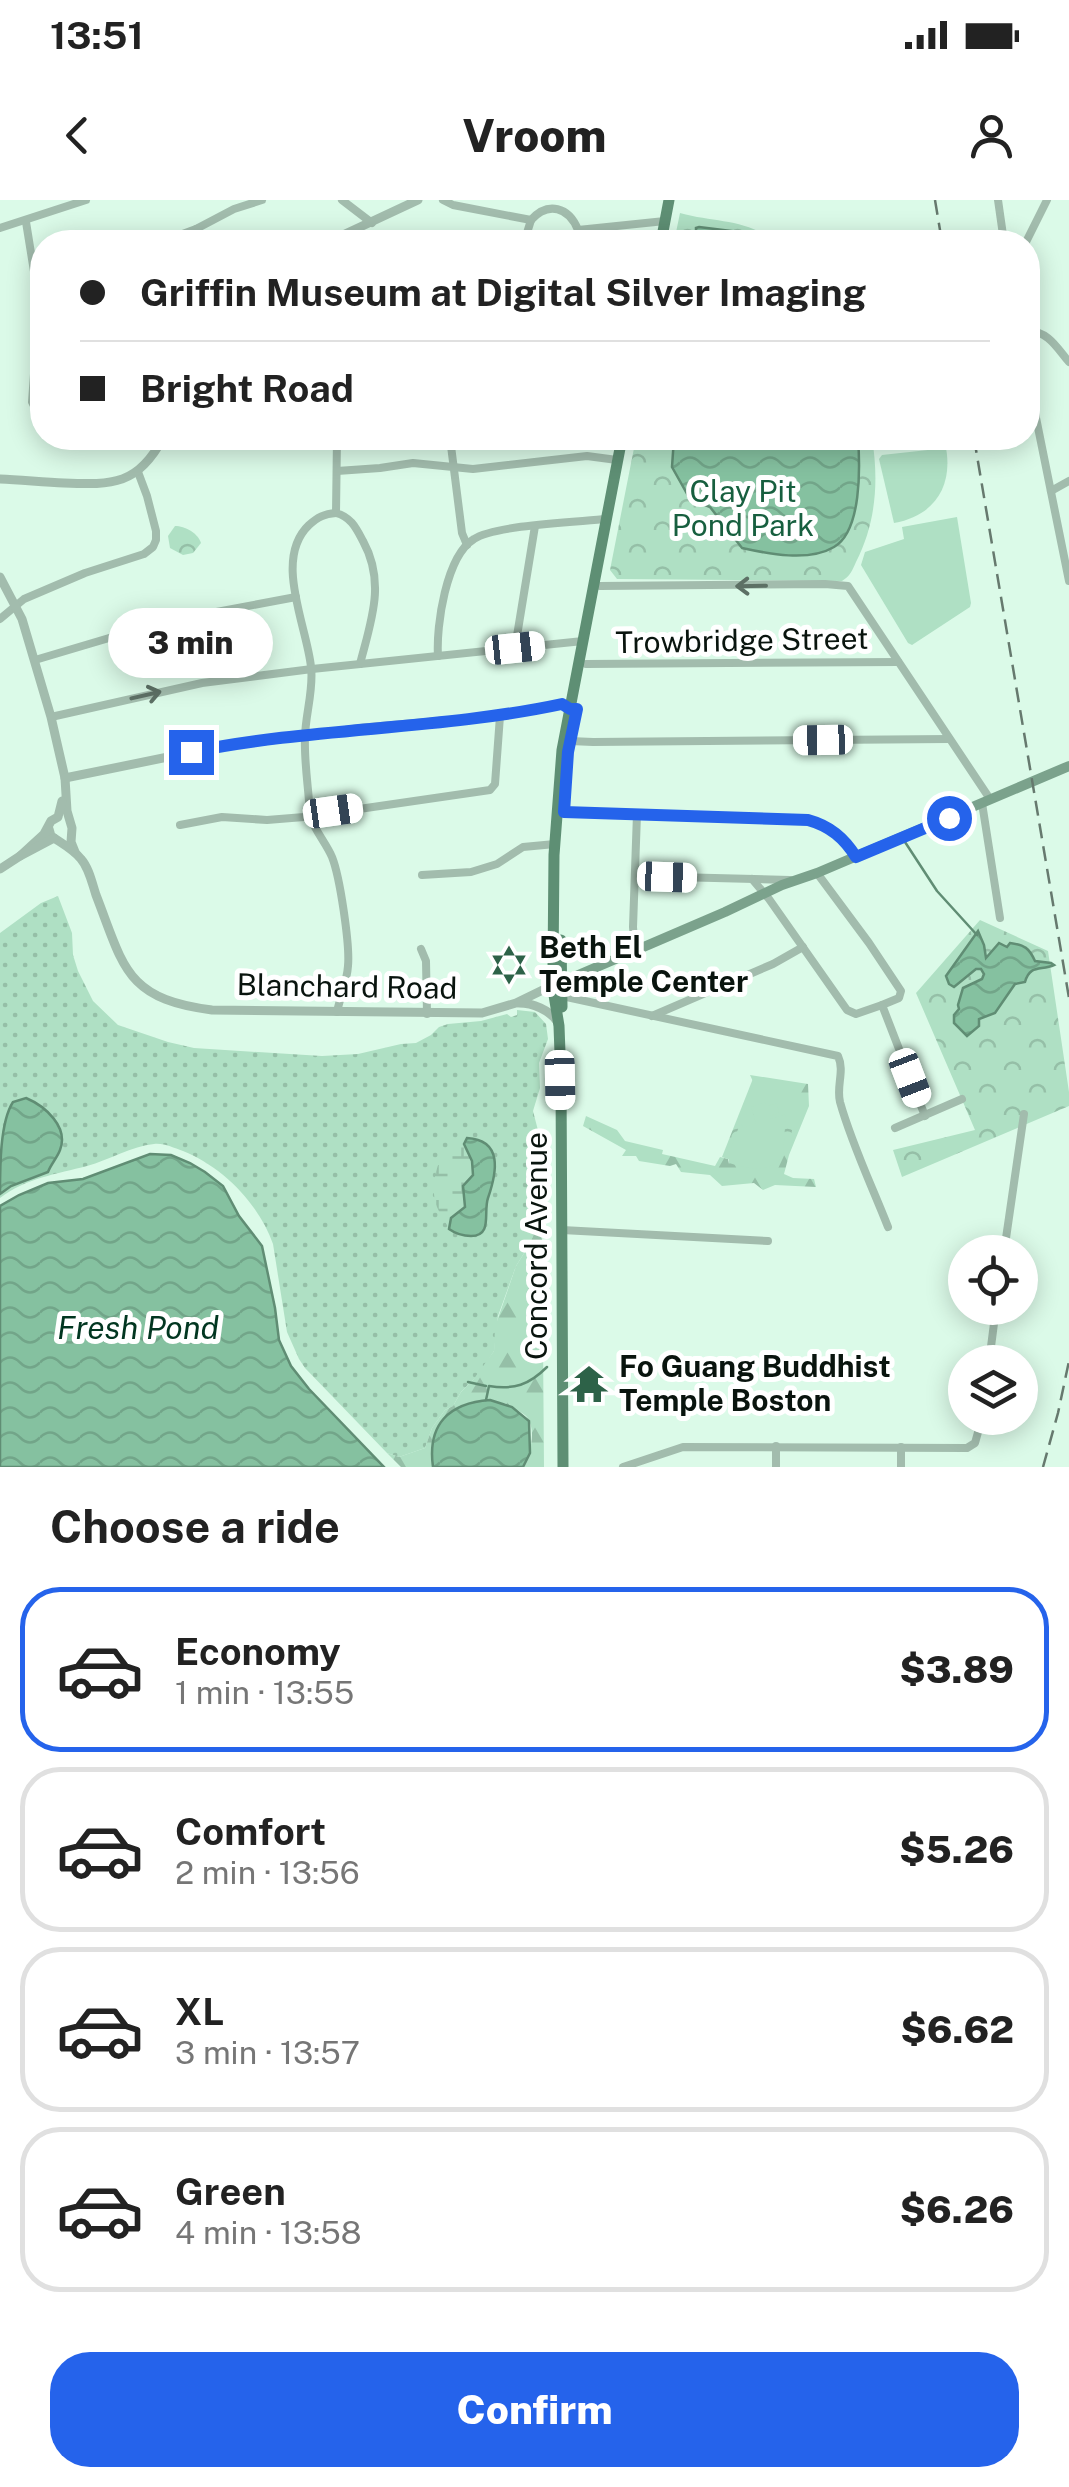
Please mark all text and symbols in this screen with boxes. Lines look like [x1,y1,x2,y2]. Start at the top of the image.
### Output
text: 13:51 [50,13,144,58]
icon: back [50,108,105,163]
icon: person [964,108,1019,163]
text: Vroom [463,109,606,162]
text: Griffin Museum at Digital Silver Imaging [140,270,866,315]
text: Bright Road [140,366,354,411]
park label: Clay Pit Pond Park [672,473,814,543]
one-way arrow [736,576,768,596]
callout: 3 min [109,607,274,677]
street label: Trowbridge Street [615,620,869,660]
text: 3 min [148,624,233,661]
car [484,630,546,666]
one-way arrow [129,685,161,703]
car [793,724,853,756]
route end [169,730,214,775]
car [301,792,365,830]
route start [927,796,972,841]
car [636,861,698,893]
place label: Beth El Temple Center [539,929,748,999]
synagogue icon: Beth El Temple Center [488,944,530,986]
street label: Blanchard Road [236,966,458,1006]
car [885,1045,935,1111]
car [544,1050,576,1110]
street label: Concord Avenue [518,1132,554,1360]
map controls [948,1235,1038,1435]
button: locate [948,1235,1038,1325]
water label: Fresh Pond [57,1309,220,1346]
button: layers [948,1345,1038,1435]
place label: Fo Guang Buddhist Temple Boston [619,1348,891,1418]
temple icon: Fo Guang Buddhist Temple Boston [568,1363,610,1405]
text: Choose a ride [50,1500,340,1553]
icon: car [55,1625,145,1715]
text: Economy [175,1629,341,1674]
text: $3.89 [899,1647,1014,1692]
text: 1 min · 13:55 [175,1674,354,1711]
icon: car [55,1805,145,1895]
text: Comfort [175,1809,326,1854]
text: $5.26 [899,1827,1014,1872]
text: 2 min · 13:56 [175,1854,360,1891]
icon: car [55,1985,145,2075]
text: XL [175,1989,224,2034]
text: $6.62 [900,2007,1014,2052]
text: 3 min · 13:57 [175,2034,360,2071]
icon: car [55,2165,145,2255]
text: Green [175,2169,286,2214]
text: $6.26 [900,2187,1014,2232]
text: 4 min · 13:58 [175,2214,361,2251]
button: Confirm [50,2352,1019,2467]

